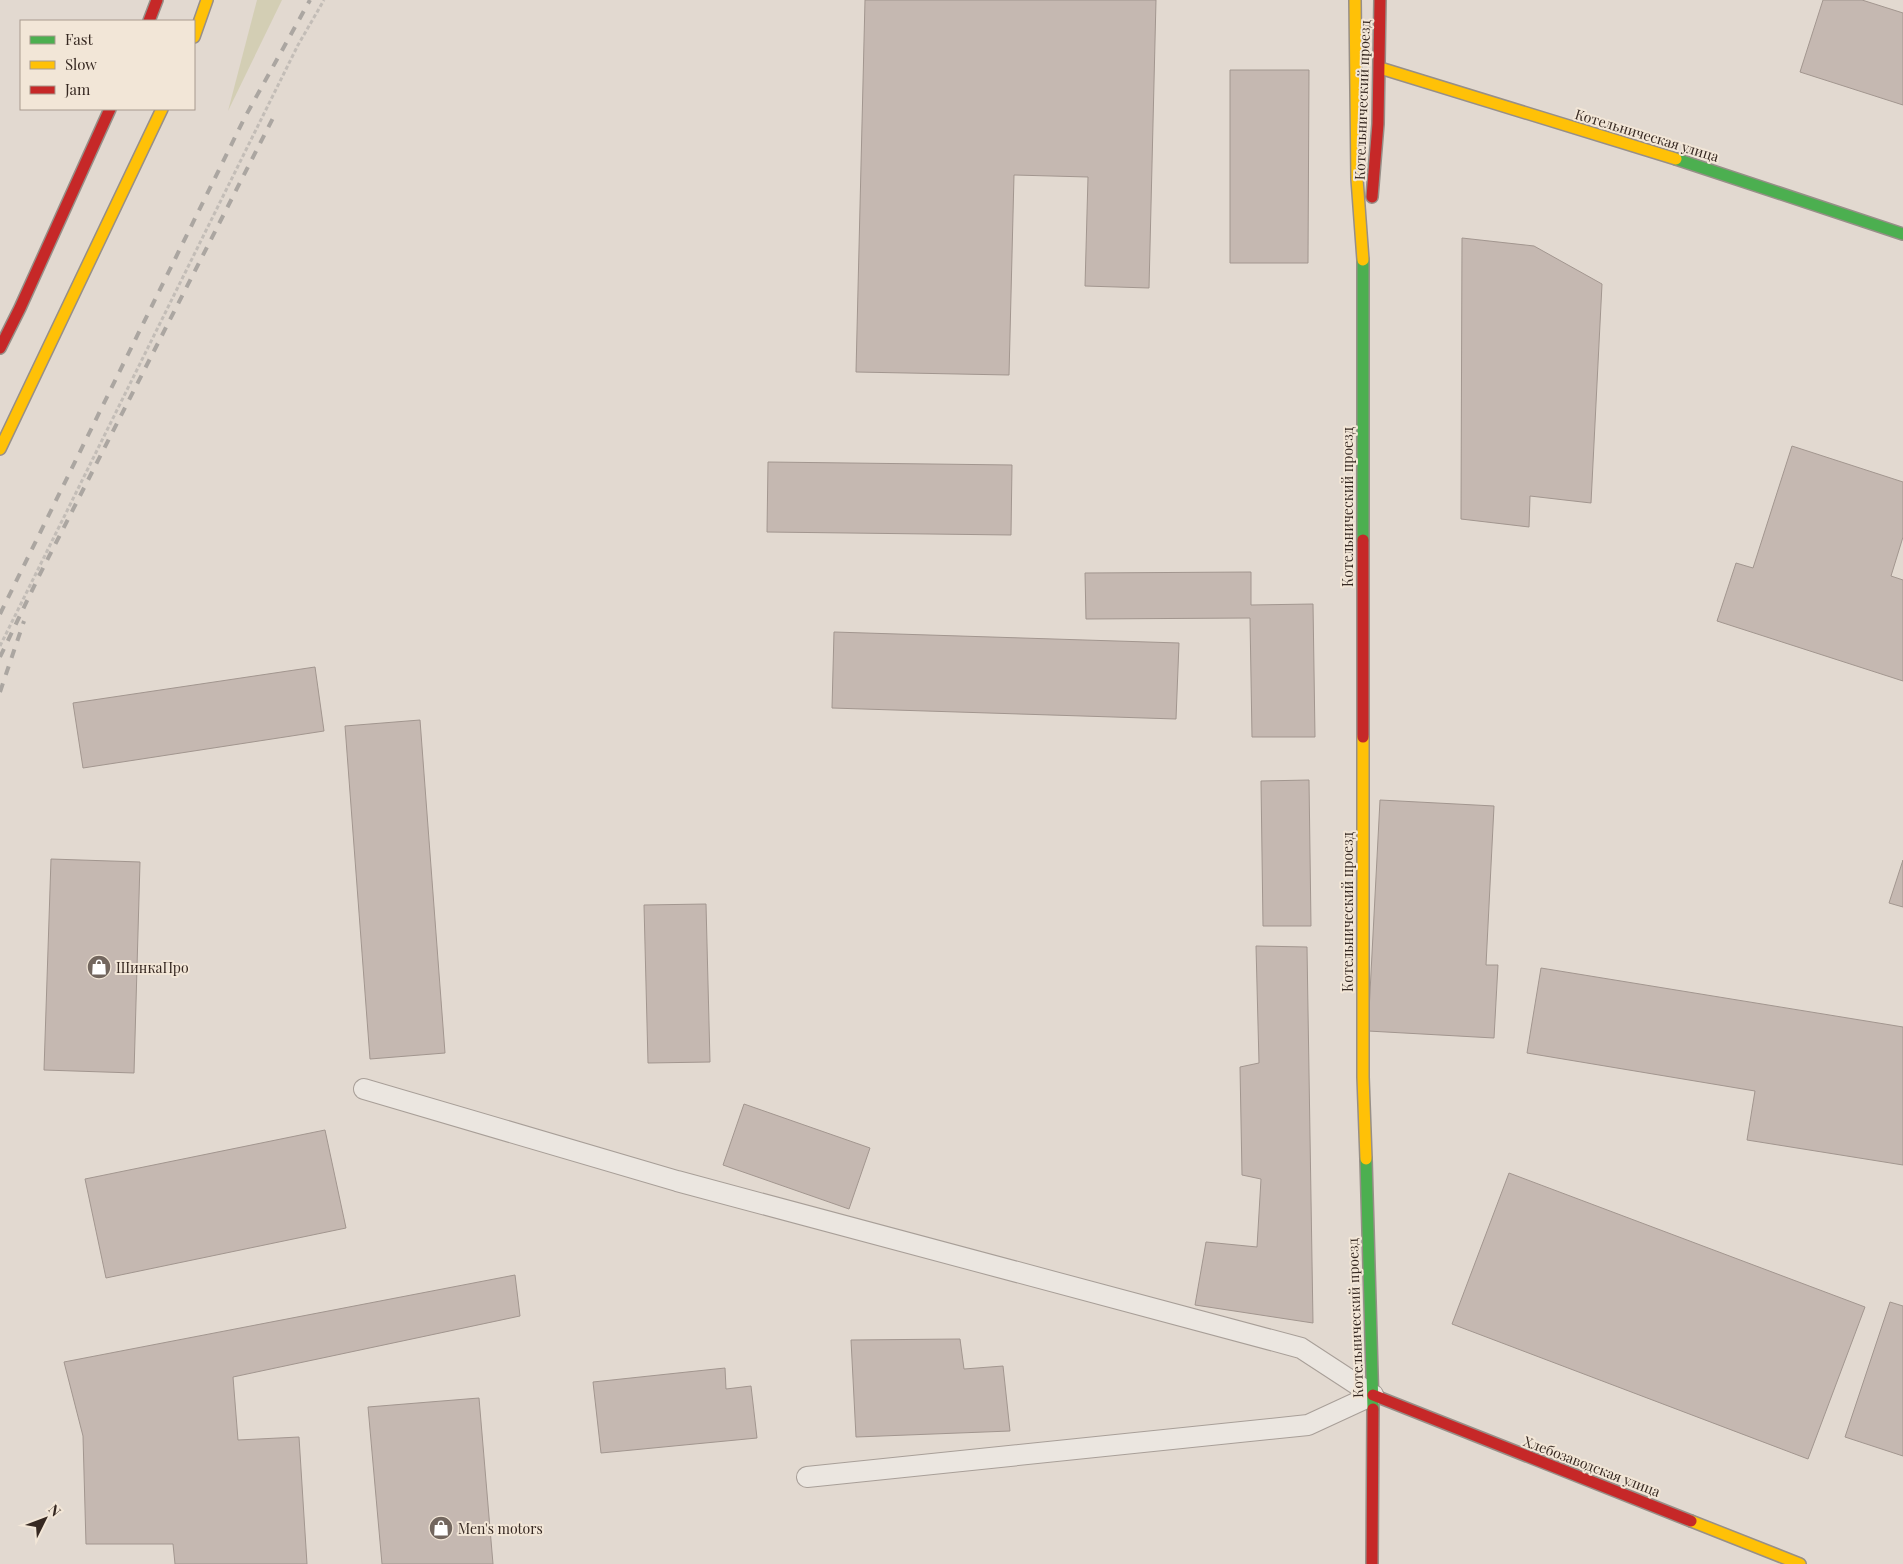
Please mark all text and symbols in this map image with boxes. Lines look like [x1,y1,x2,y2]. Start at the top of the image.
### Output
street label: Котельнический проезд [1350,19,1374,180]
legend [20,20,195,110]
text: Fast [65,29,94,49]
text: Slow [65,54,97,74]
text: Jam [64,79,91,99]
street label: Котельническая улица [1573,104,1721,166]
street label: Котельнический проезд [1338,426,1357,587]
street label: Котельнический проезд [1338,831,1357,992]
shop icon: ШинкаПро [86,954,112,980]
place label: ШинкаПро [116,958,189,977]
street label: Котельнический проезд [1343,1237,1367,1398]
street label: Хлебозаводская улица [1521,1431,1663,1501]
north arrow [20,1494,70,1544]
text: N [45,1500,65,1520]
shop icon: Men's motors [428,1515,454,1541]
place label: Men's motors [458,1519,543,1538]

